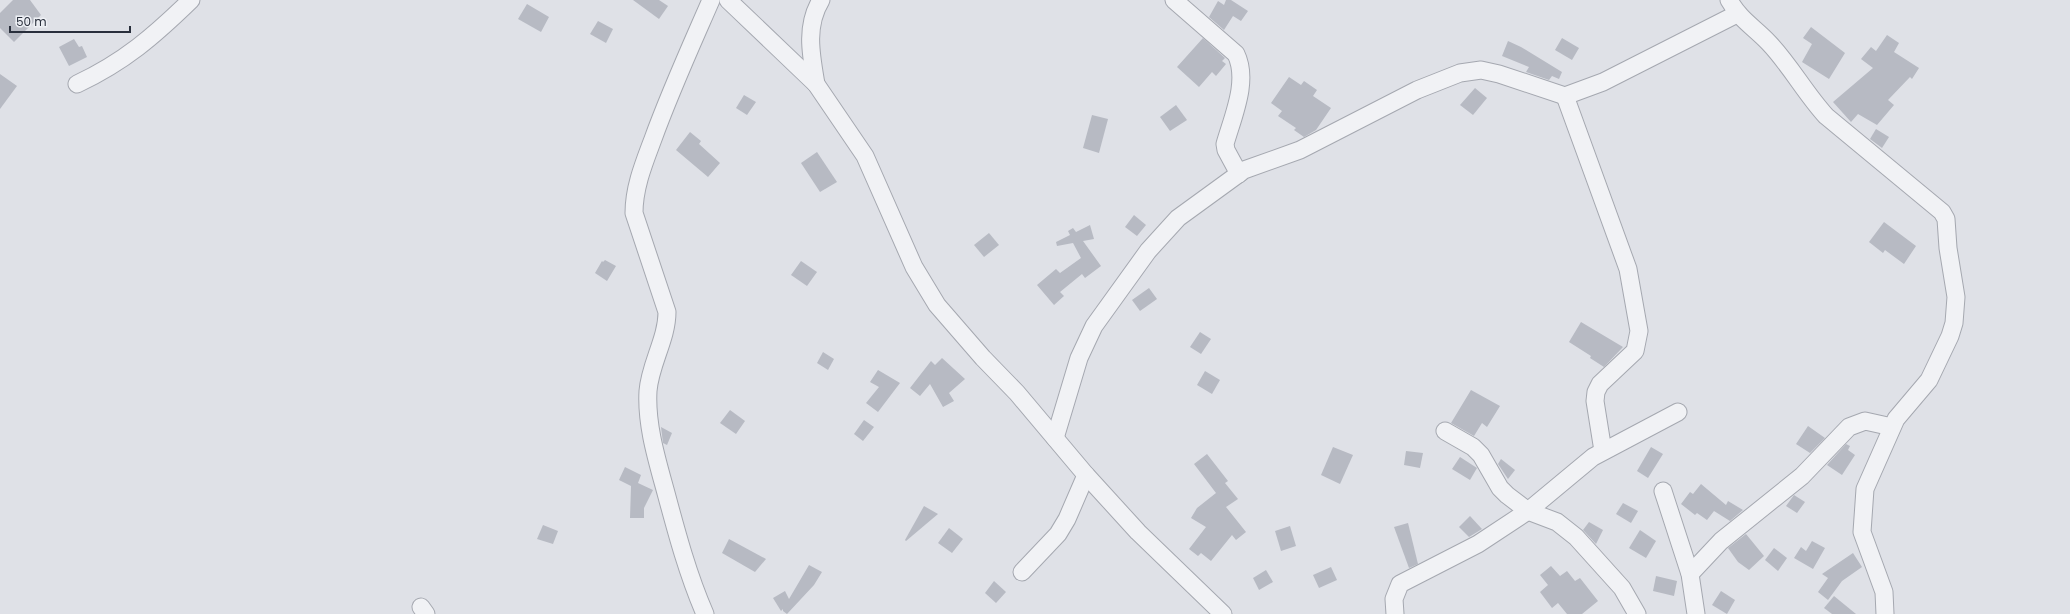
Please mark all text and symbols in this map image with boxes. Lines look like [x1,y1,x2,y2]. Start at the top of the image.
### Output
scale bar [10,8,130,34]
text: 50 m [16,13,47,30]

